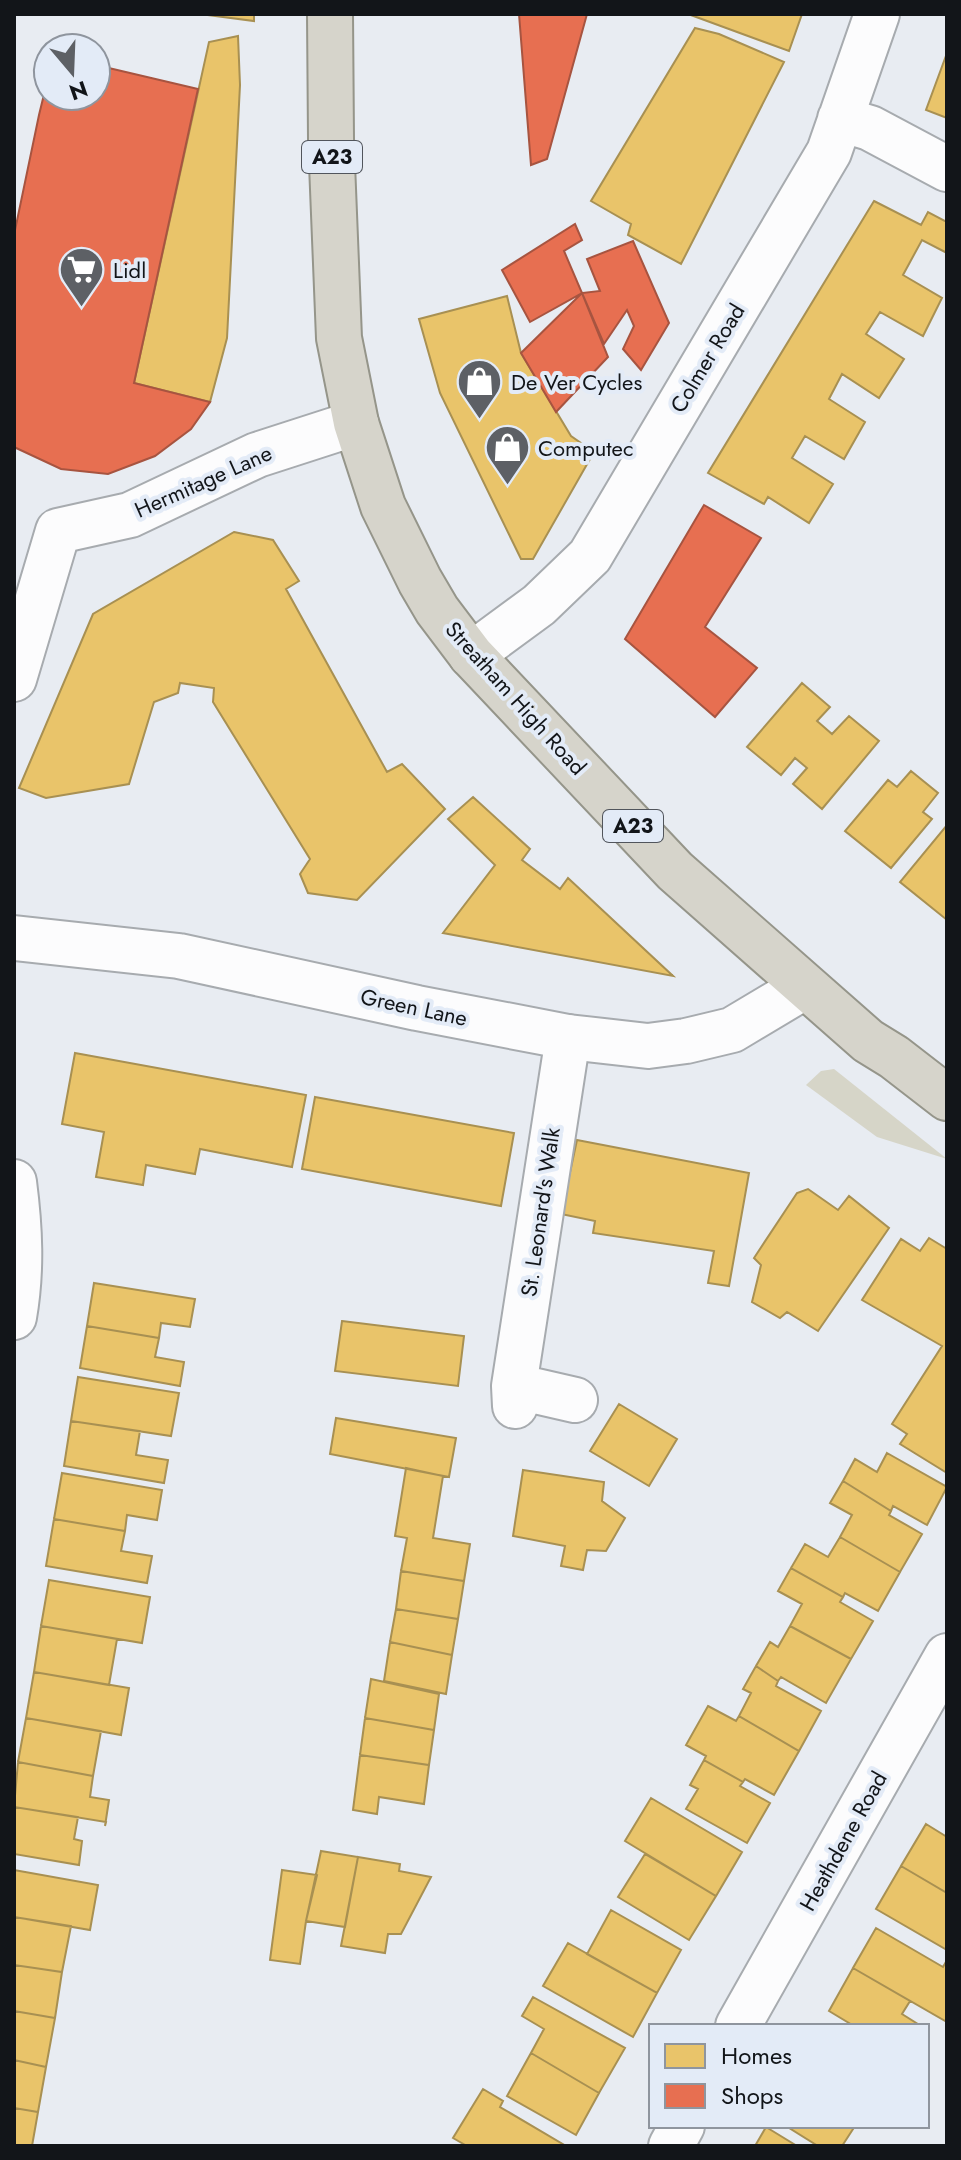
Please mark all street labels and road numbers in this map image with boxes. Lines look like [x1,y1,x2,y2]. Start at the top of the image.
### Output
road number: A23 [302,141,362,173]
street label: Colmer Road [662,297,752,419]
street label: Hermitage Lane [129,436,277,526]
street label: Streatham High Road [438,614,594,782]
road number: A23 [603,810,663,842]
street label: Green Lane [358,980,470,1034]
street label: St. Leonard's Walk [512,1125,568,1299]
street label: Heathdene Road [791,1765,895,1917]

